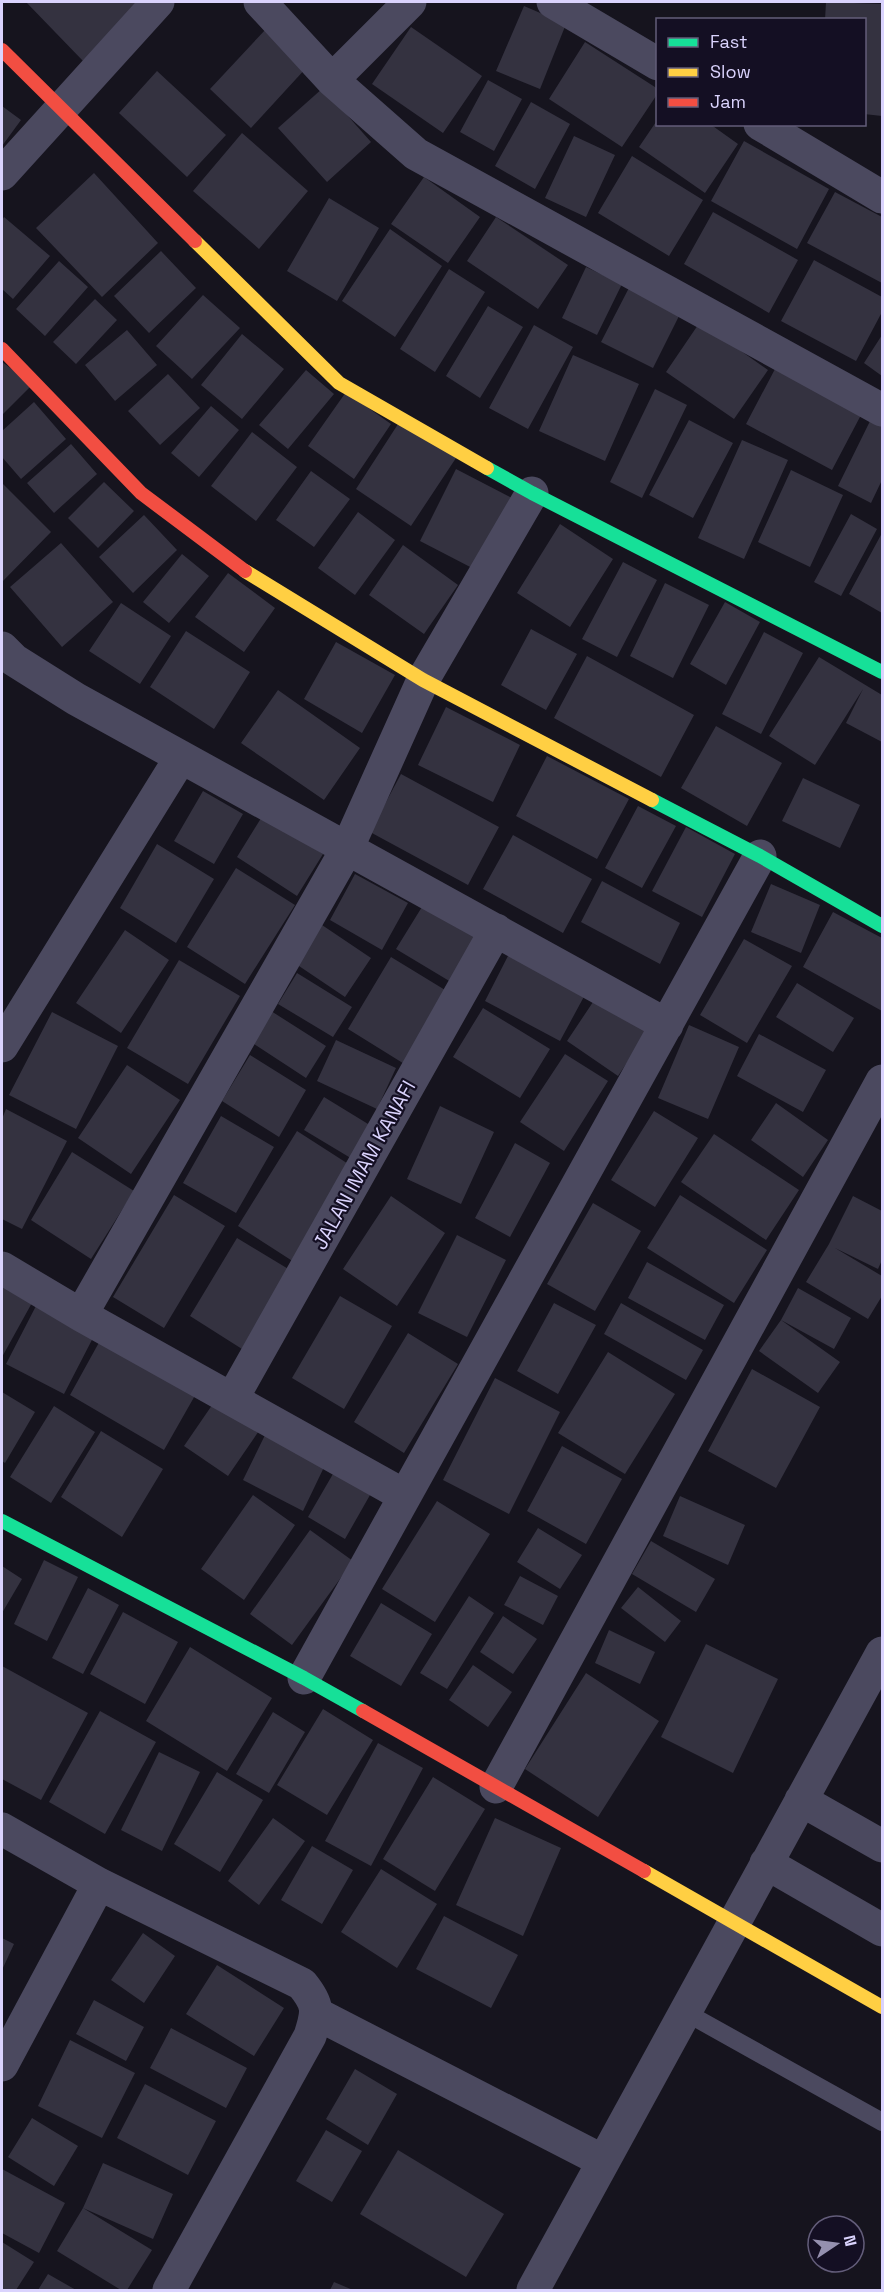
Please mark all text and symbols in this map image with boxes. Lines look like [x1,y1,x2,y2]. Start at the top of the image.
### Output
legend [656,18,866,126]
text: Fast [710,30,747,53]
text: Slow [710,60,751,83]
text: Jam [710,90,746,113]
street label: JALAN IMAM KANAFI [307,1076,421,1254]
north arrow [806,2214,866,2274]
text: N [839,2233,862,2248]

